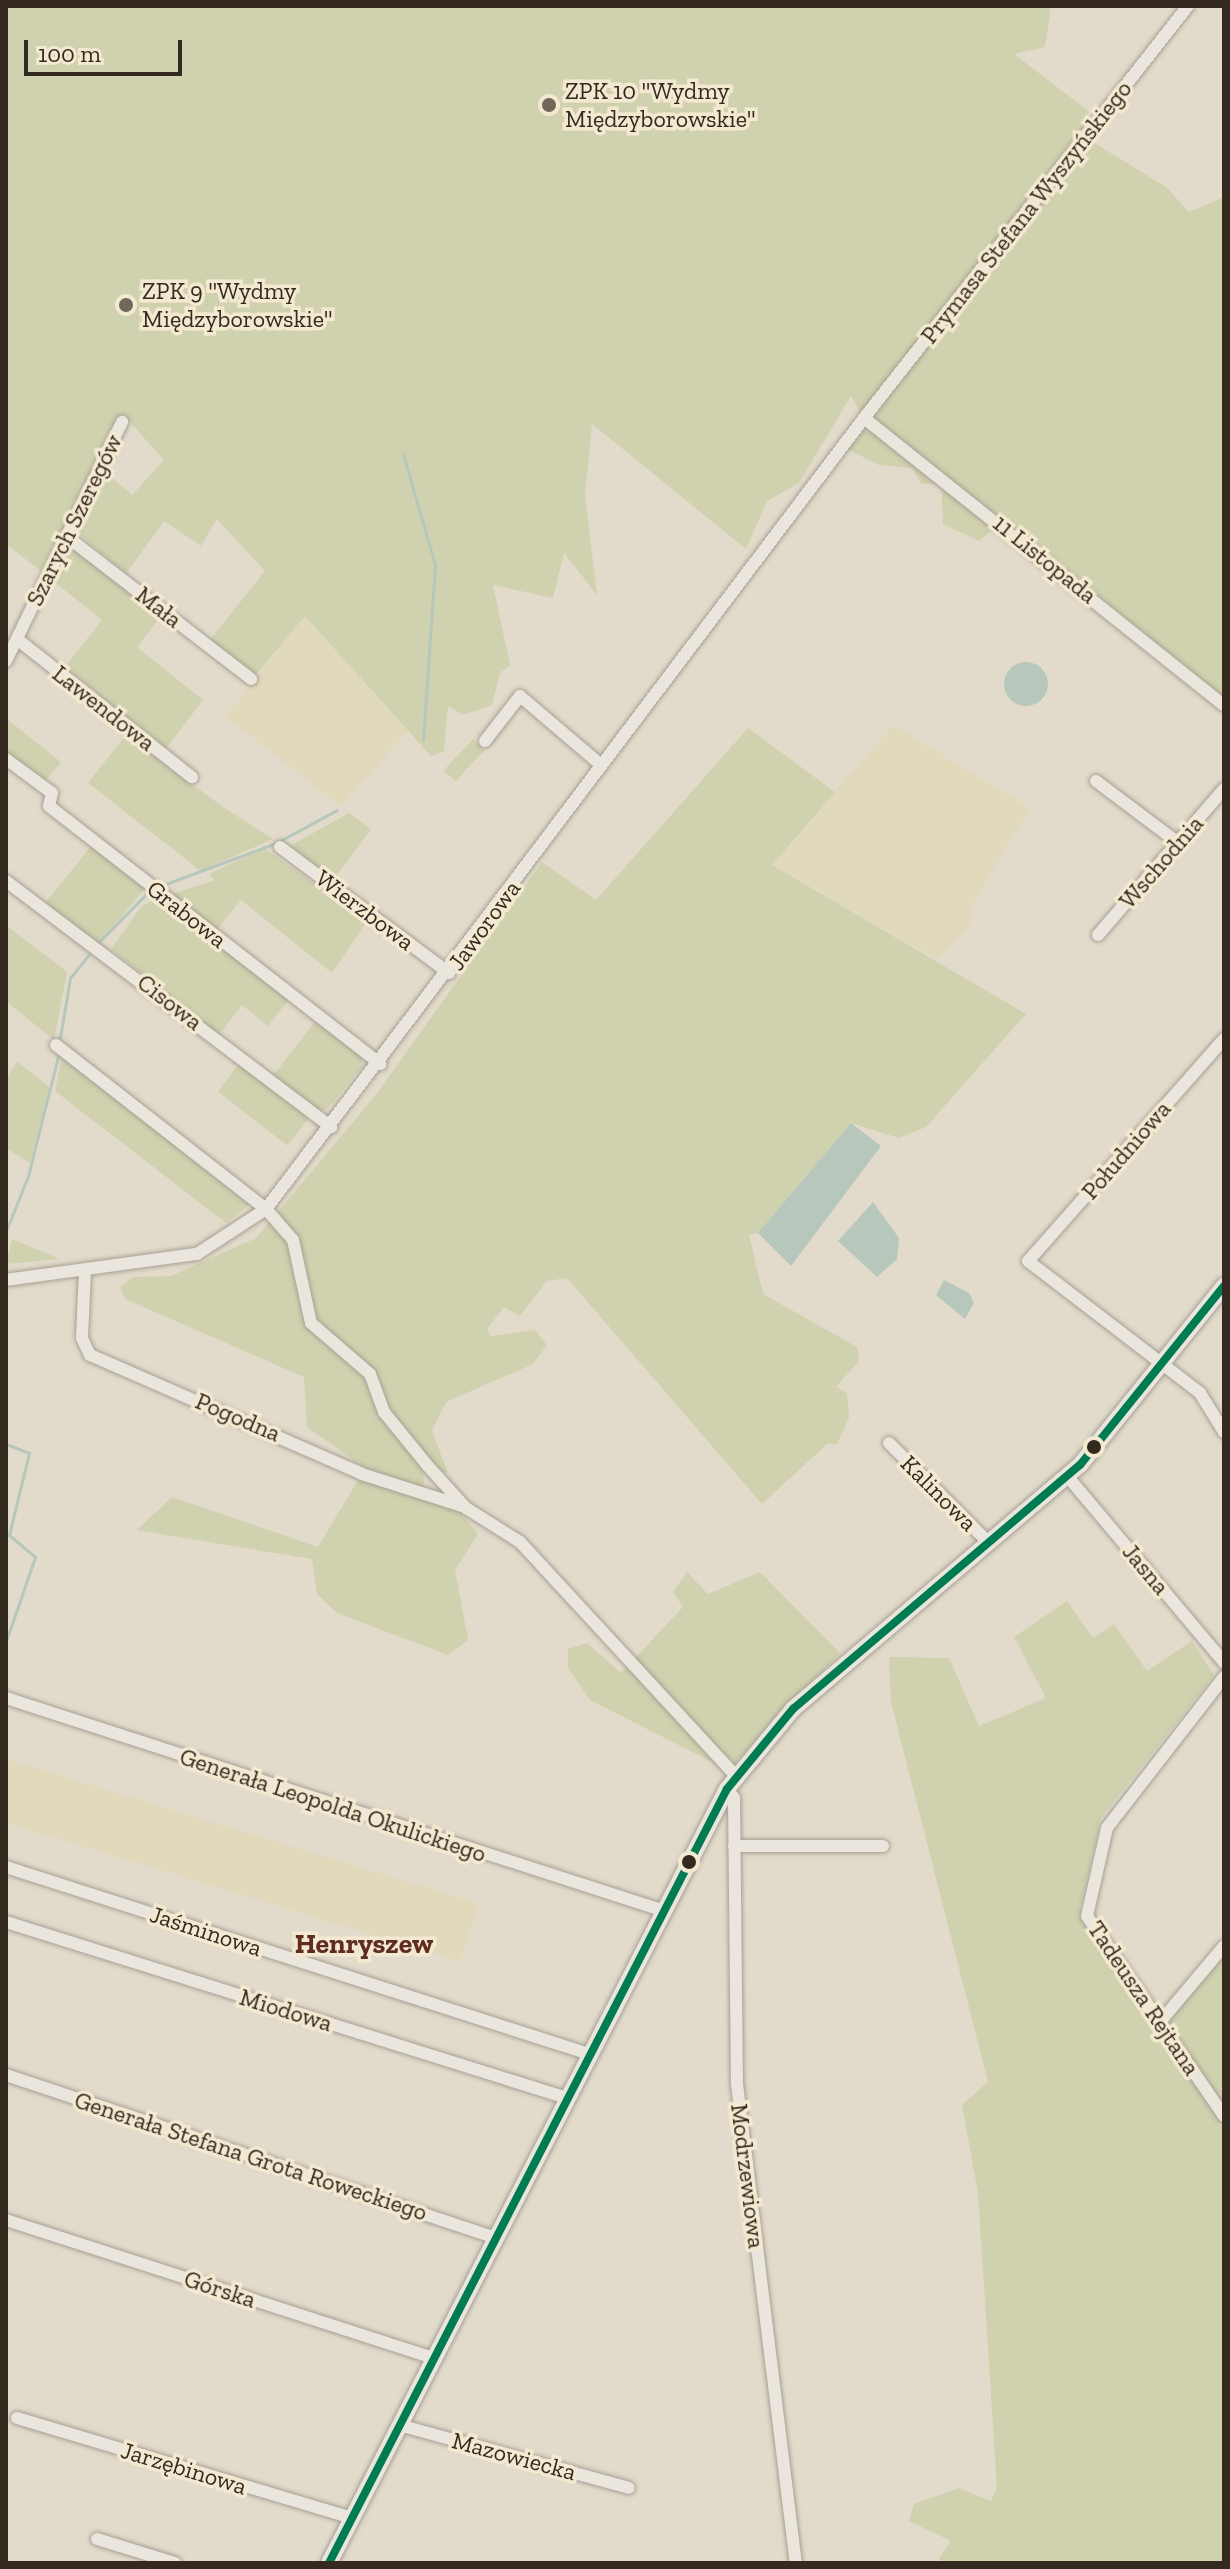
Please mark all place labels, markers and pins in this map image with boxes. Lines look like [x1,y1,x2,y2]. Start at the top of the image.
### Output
place label: ZPK 10 "Wydmy Międzyborowskie" [565,77,756,133]
marker: ZPK 10 "Wydmy Międzyborowskie" [540,96,558,114]
place label: ZPK 9 "Wydmy Międzyborowskie" [142,277,333,333]
marker: ZPK 9 "Wydmy Międzyborowskie" [117,296,135,314]
unlabelled marker [1086,1439,1102,1455]
unlabelled marker [681,1854,697,1870]

